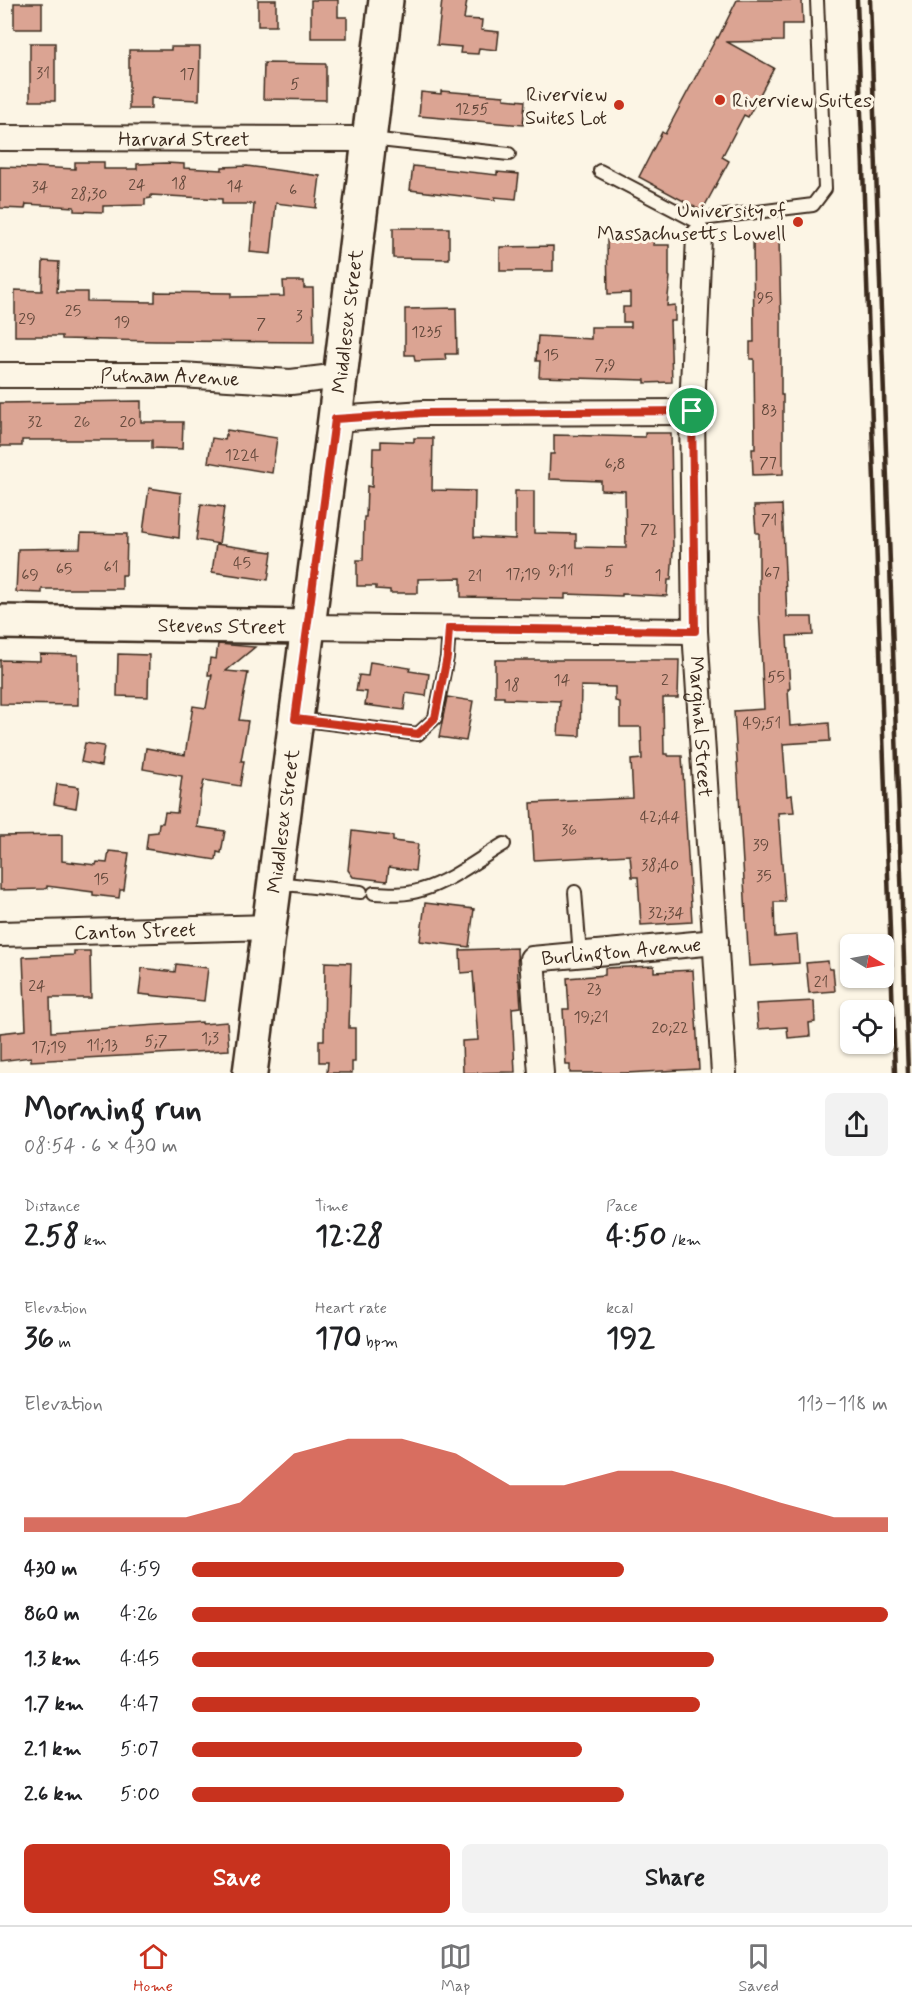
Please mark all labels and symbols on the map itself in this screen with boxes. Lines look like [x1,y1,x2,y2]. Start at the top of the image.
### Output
house number: 31 [36,63,50,84]
house number: 17 [179,64,195,85]
house number: 5 [290,74,300,95]
place label: Riverview Suites Lot [525,82,607,132]
place label: Riverview Suites [732,88,872,115]
marker: Riverview Suites [713,93,727,107]
marker: Riverview Suites Lot [612,98,626,112]
house number: 1255 [455,99,489,120]
street label: Harvard Street [118,126,250,154]
house number: 18 [171,173,187,194]
house number: 24 [128,175,146,196]
house number: 14 [227,176,244,197]
house number: 34 [32,177,49,198]
house number: 6 [289,180,297,201]
house number: 28;30 [71,184,107,205]
place label: University of Massachusetts Lowell [597,198,786,248]
marker: University of Massachusetts Lowell [791,215,805,229]
street label: Middlesex Street [326,248,371,395]
house number: 95 [757,288,773,309]
house number: 25 [65,301,81,322]
house number: 3 [295,306,303,327]
house number: 29 [18,309,36,330]
house number: 19 [114,312,130,333]
house number: 7 [256,314,266,335]
house number: 1235 [411,322,443,343]
house number: 15 [543,345,559,366]
house number: 7;9 [594,355,616,376]
street label: Putnam Avenue [100,363,240,394]
pin [666,385,717,436]
house number: 83 [761,400,777,421]
house number: 32 [27,412,43,433]
house number: 26 [74,412,90,433]
house number: 20 [120,412,137,433]
house number: 1224 [225,445,259,466]
house number: 77 [759,453,777,474]
house number: 6;8 [605,454,625,475]
house number: 71 [761,510,777,531]
house number: 72 [640,520,658,541]
house number: 45 [233,553,251,574]
house number: 61 [103,557,119,578]
house number: 65 [56,559,72,580]
house number: 9;11 [548,560,574,581]
house number: 5 [604,561,614,582]
house number: 67 [764,563,780,584]
house number: 17;19 [505,564,541,585]
house number: 69 [21,565,39,586]
house number: 1 [654,565,662,586]
house number: 21 [468,566,482,587]
street label: Stevens Street [157,613,286,642]
street label: Marginal Street [682,655,718,798]
house number: 55 [767,667,785,688]
house number: 14 [554,670,571,691]
house number: 2 [661,670,669,691]
house number: 18 [504,675,520,696]
house number: 49;51 [742,713,782,734]
street label: Middlesex Street [261,747,307,895]
house number: 42;44 [640,807,681,828]
house number: 36 [561,820,577,841]
house number: 39 [753,835,769,856]
house number: 38;40 [641,855,679,876]
house number: 35 [756,866,772,887]
house number: 15 [93,869,109,890]
house number: 32;34 [648,903,684,924]
street label: Canton Street [74,917,196,947]
street label: Burlington Avenue [540,931,703,973]
north arrow [840,934,894,988]
house number: 21 [814,972,828,993]
house number: 24 [28,976,46,997]
house number: 23 [587,979,602,1000]
house number: 19;21 [573,1007,609,1028]
house number: 20;22 [652,1018,688,1039]
house number: 1;3 [201,1028,219,1049]
house number: 5;7 [145,1031,168,1052]
house number: 11;13 [86,1035,118,1056]
house number: 17;19 [31,1037,67,1058]

